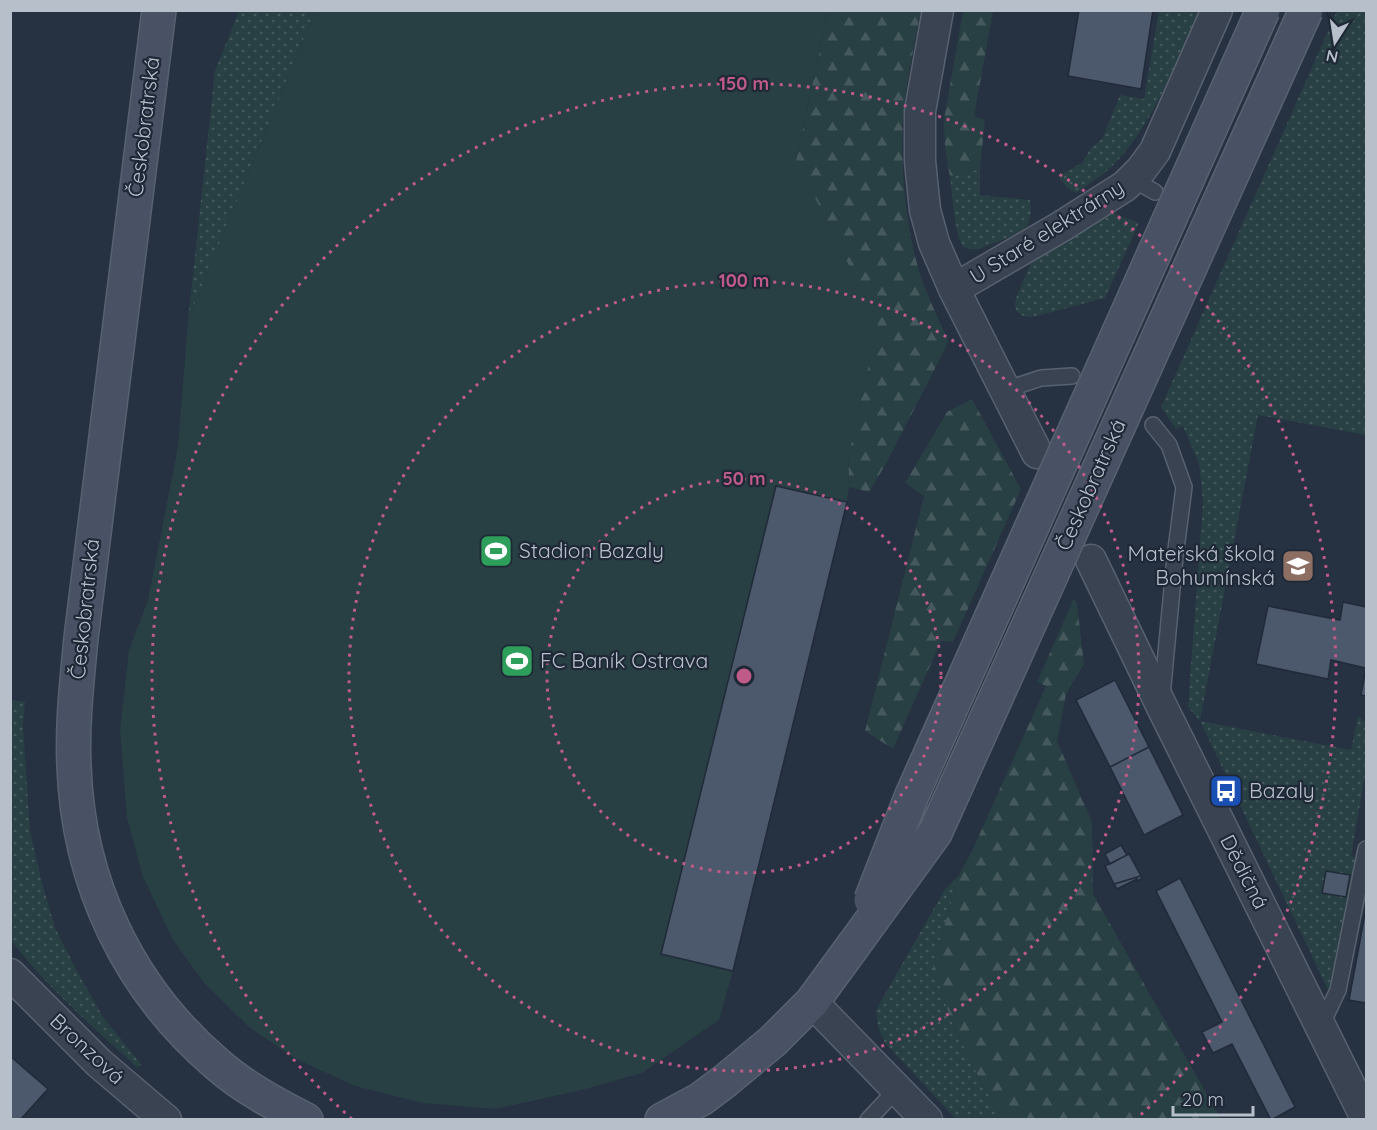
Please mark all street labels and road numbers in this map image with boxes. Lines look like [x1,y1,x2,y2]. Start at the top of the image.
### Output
street label: Českobratrská [122,55,165,198]
street label: U Staré elektrárny [965,173,1128,289]
street label: Českobratrská [1050,415,1131,554]
street label: Českobratrská [64,537,104,680]
street label: Dědičná [1215,830,1275,913]
street label: Bronzová [45,1007,130,1089]

